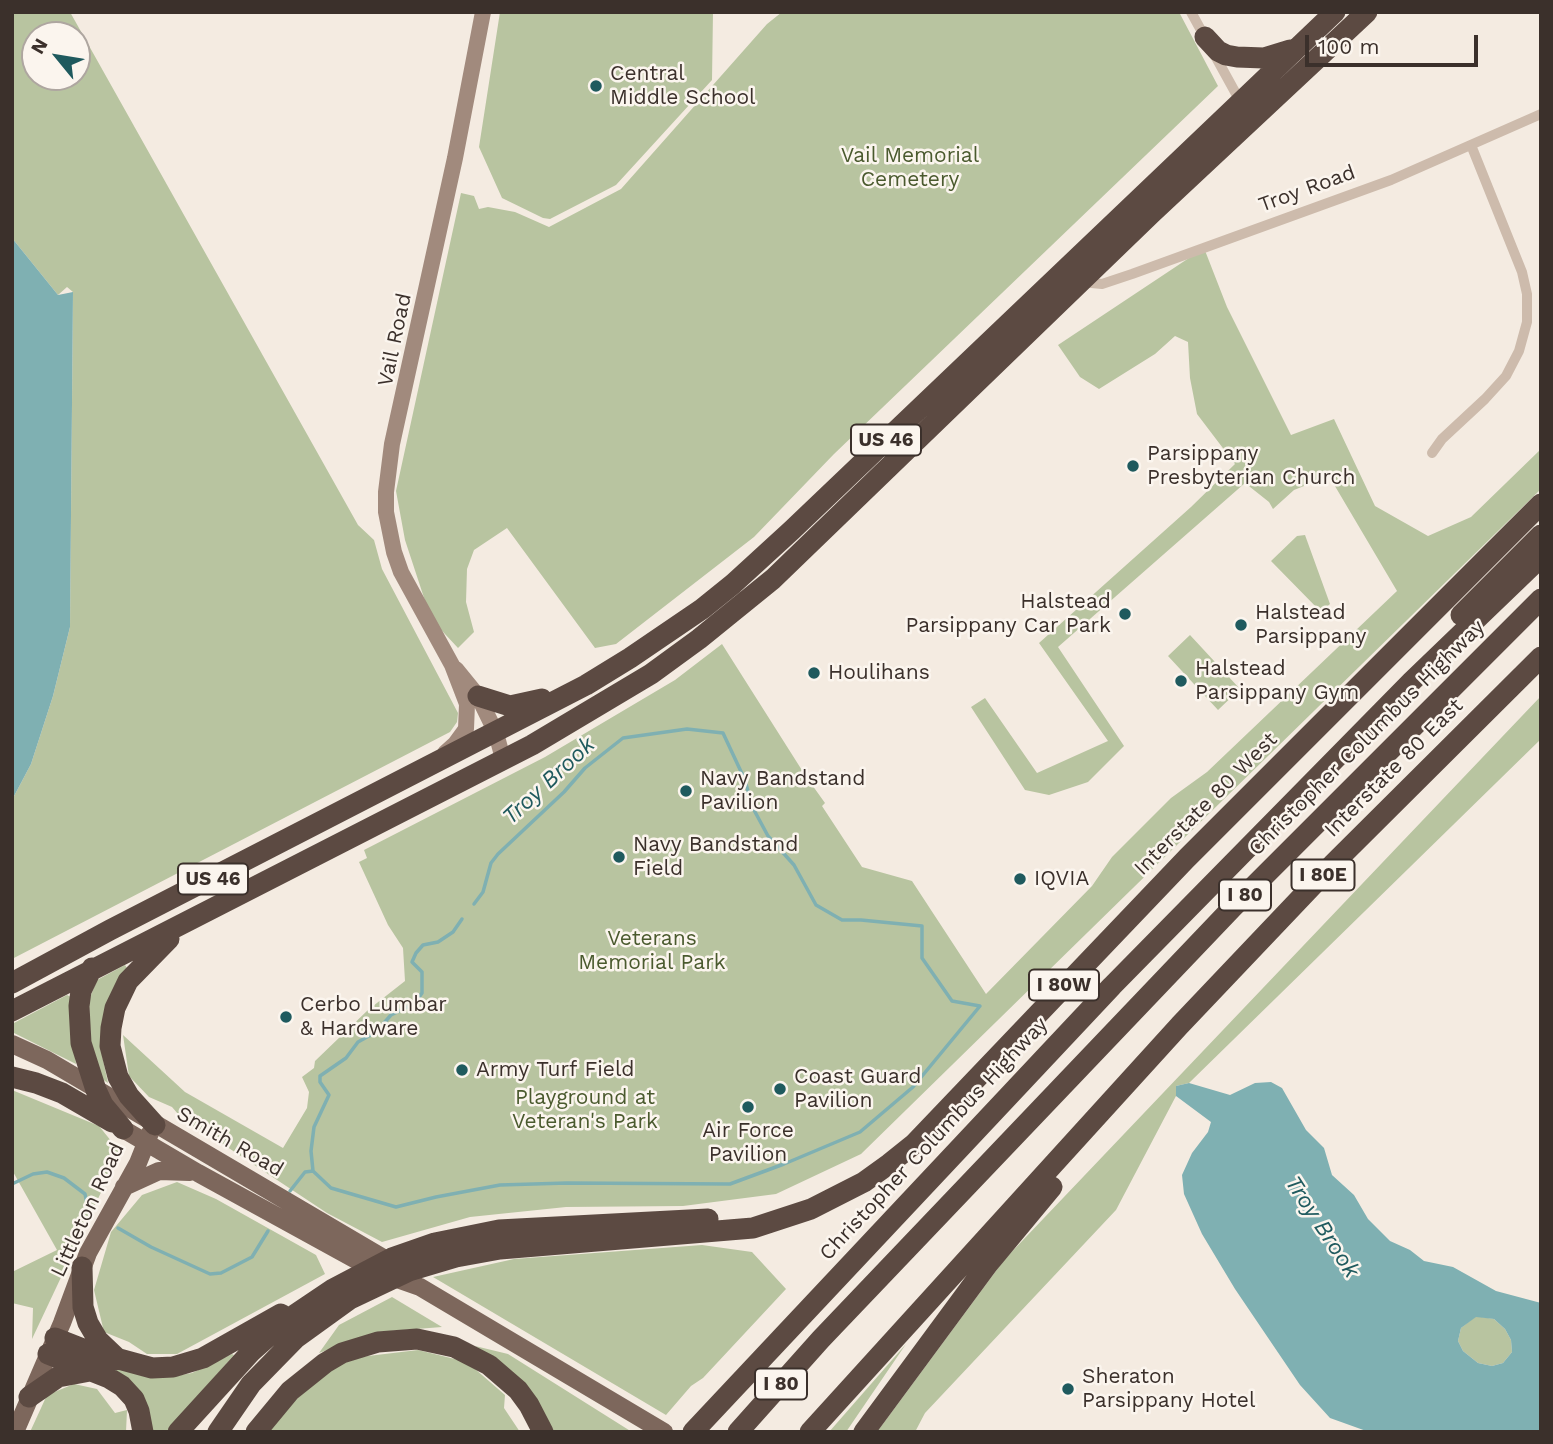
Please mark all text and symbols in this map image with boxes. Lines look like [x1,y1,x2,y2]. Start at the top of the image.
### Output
north arrow [21,21,91,91]
scale bar [1308,21,1481,65]
text: N [26,34,53,58]
text: 100 m [1318,34,1380,59]
place label: Central Middle School [610,61,755,111]
marker: Central Middle School [588,78,604,94]
park label: Vail Memorial Cemetery [841,143,979,193]
street label: Troy Road [1255,160,1359,218]
street label: Vail Road [373,291,417,389]
road number: US 46 [851,424,921,456]
place label: Parsippany Presbyterian Church [1147,441,1355,491]
marker: Parsippany Presbyterian Church [1125,458,1141,474]
place label: Halstead Parsippany Car Park [905,589,1111,639]
place label: Halstead Parsippany [1255,600,1366,650]
marker: Halstead Parsippany Car Park [1117,606,1133,622]
street label: Christopher Columbus Highway [1244,615,1490,861]
marker: Halstead Parsippany [1233,617,1249,633]
place label: Halstead Parsippany Gym [1195,656,1359,706]
place label: Houlihans [828,660,930,686]
marker: Houlihans [806,665,822,681]
marker: Halstead Parsippany Gym [1173,673,1189,689]
street label: Interstate 80 East [1319,693,1469,843]
street label: Interstate 80 West [1129,727,1283,881]
water label: Troy Brook [497,731,601,831]
place label: Navy Bandstand Pavilion [700,766,865,816]
marker: Navy Bandstand Pavilion [678,783,694,799]
place label: Navy Bandstand Field [633,832,798,882]
marker: Navy Bandstand Field [611,849,627,865]
road number: I 80E [1292,860,1354,890]
road number: US 46 [178,864,248,894]
place label: IQVIA [1034,866,1089,892]
marker: IQVIA [1012,871,1028,887]
road number: I 80 [1219,880,1271,911]
park label: Veterans Memorial Park [578,926,726,976]
road number: I 80W [1029,970,1099,1001]
place label: Cerbo Lumbar & Hardware [300,992,447,1042]
marker: Cerbo Lumbar & Hardware [278,1009,294,1025]
street label: Christopher Columbus Highway [815,1012,1053,1266]
place label: Army Turf Field [476,1057,635,1083]
marker: Army Turf Field [454,1062,470,1078]
place label: Coast Guard Pavilion [794,1064,921,1114]
marker: Coast Guard Pavilion [772,1081,788,1097]
park label: Playground at Veteran's Park [512,1085,658,1135]
marker: Air Force Pavilion [740,1099,756,1115]
street label: Smith Road [172,1101,288,1183]
place label: Air Force Pavilion [702,1118,794,1168]
street label: Littleton Road [46,1139,130,1281]
water label: Troy Brook [1279,1171,1365,1283]
place label: Sheraton Parsippany Hotel [1082,1364,1255,1414]
road number: I 80 [755,1368,807,1400]
marker: Sheraton Parsippany Hotel [1060,1381,1076,1397]

